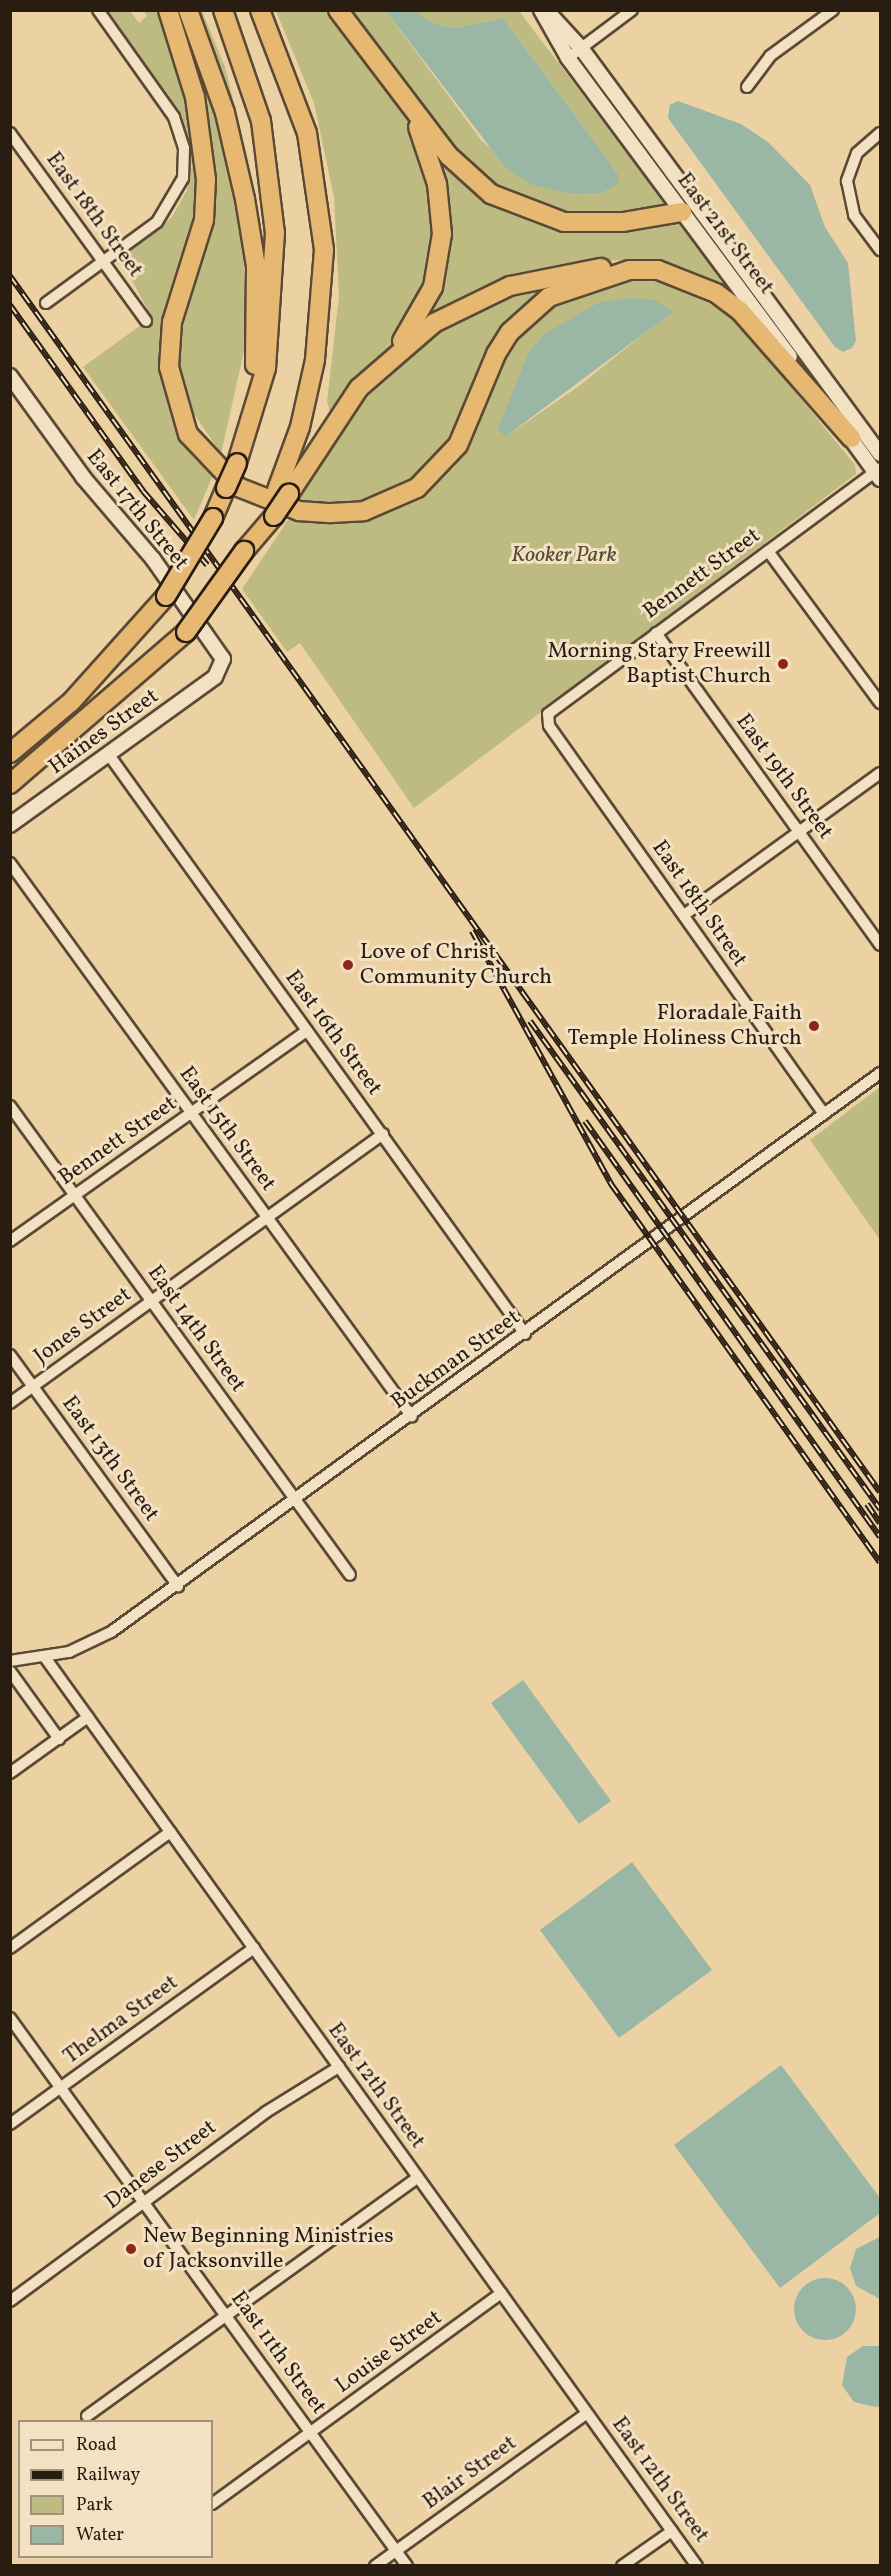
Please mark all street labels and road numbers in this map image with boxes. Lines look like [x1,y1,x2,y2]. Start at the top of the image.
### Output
street label: East 18th Street [40,147,148,283]
street label: East 21st Street [671,168,779,300]
street label: East 17th Street [80,444,194,576]
street label: Bennett Street [638,523,766,625]
street label: Haines Street [44,683,164,781]
street label: East 19th Street [730,709,838,845]
street label: East 18th Street [646,836,752,972]
street label: East 16th Street [279,965,387,1101]
street label: East 15th Street [173,1061,281,1197]
street label: Bennett Street [54,1091,182,1191]
street label: East 14th Street [141,1260,251,1398]
street label: Jones Street [29,1282,137,1370]
street label: Buckman Street [386,1304,526,1416]
street label: East 13th Street [56,1391,164,1527]
street label: Thelma Street [59,1970,183,2070]
street label: East 12th Street [322,2018,430,2154]
street label: Danese Street [100,2115,222,2215]
street label: East 11th Street [225,2286,331,2420]
street label: Louise Street [331,2305,447,2399]
street label: East 12th Street [606,2412,714,2548]
street label: Blair Street [418,2430,522,2516]

